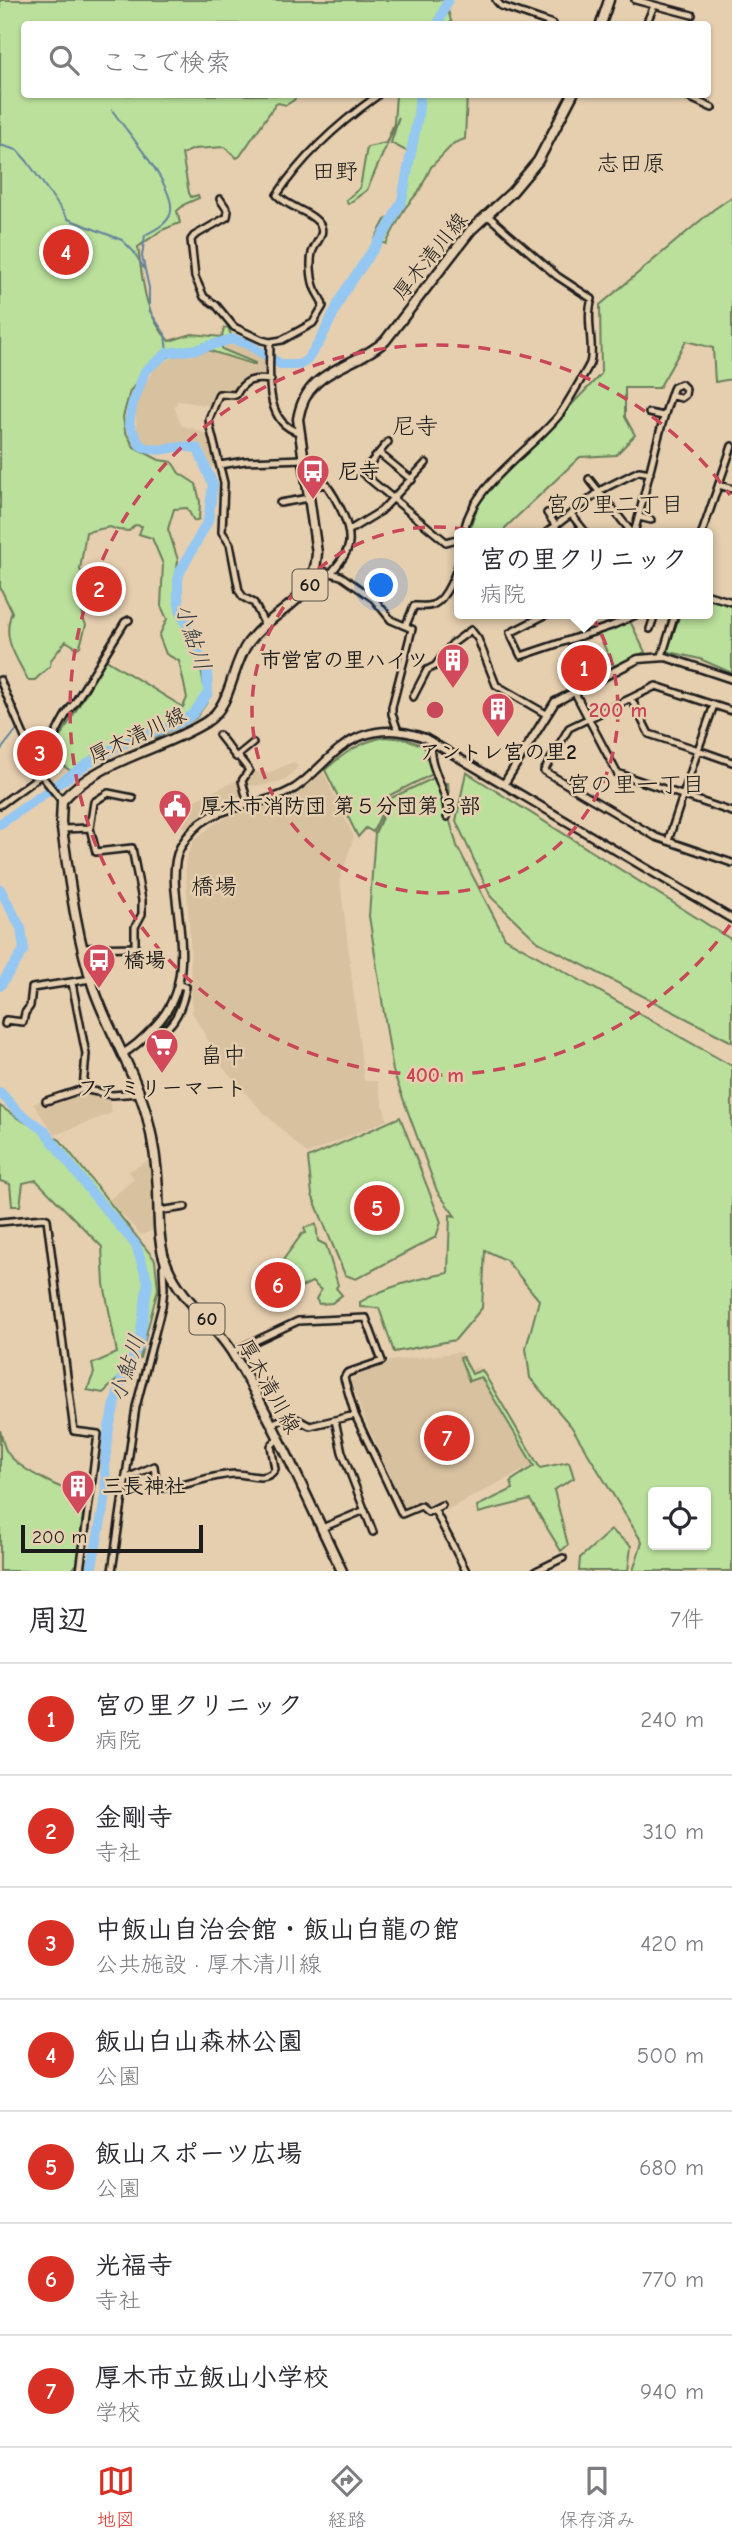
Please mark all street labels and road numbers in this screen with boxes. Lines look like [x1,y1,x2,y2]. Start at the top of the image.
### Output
street label: 厚木清川線 [388,208,472,304]
road number: 60 [292,570,328,600]
street label: 厚木清川線 [84,702,190,768]
road number: 60 [190,1303,224,1334]
street label: 厚木清川線 [233,1334,305,1438]

